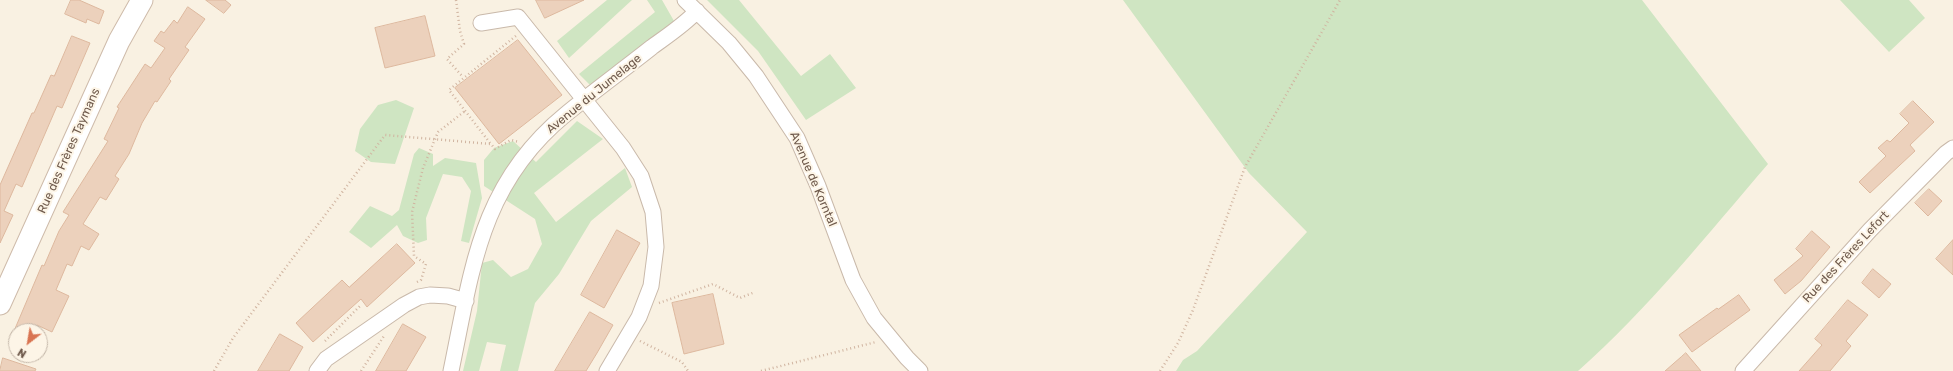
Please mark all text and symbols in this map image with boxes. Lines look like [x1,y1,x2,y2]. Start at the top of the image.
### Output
street label: Avenue du Jumelage [544,51,644,137]
street label: Rue des Frères Taymans [35,86,103,216]
street label: Avenue de Korntal [787,129,839,229]
street label: Rue des Frères Lefort [1800,208,1892,306]
north arrow [8,323,48,363]
text: N [15,345,29,360]

